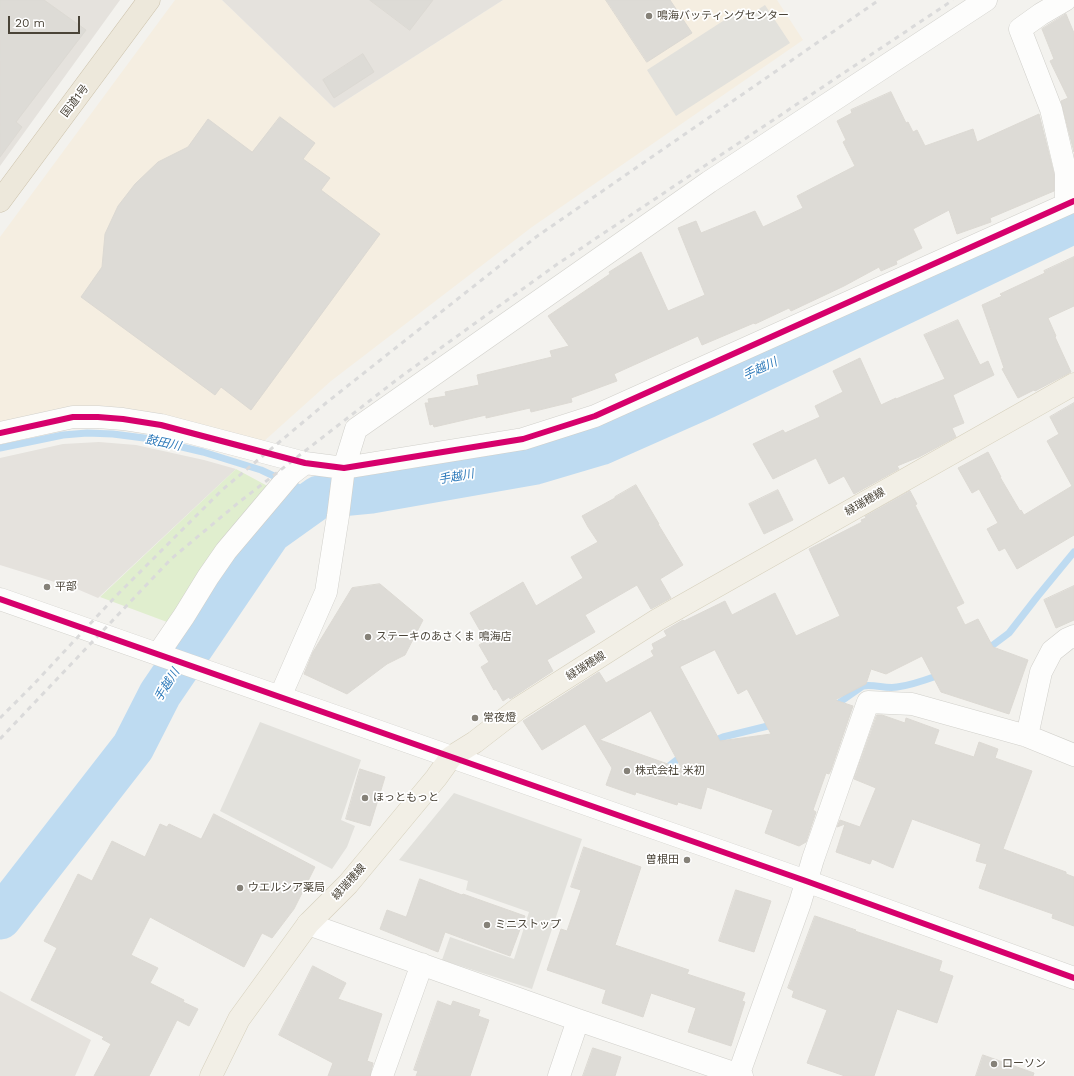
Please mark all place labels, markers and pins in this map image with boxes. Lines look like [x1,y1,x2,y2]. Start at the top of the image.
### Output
place label: 鳴海バッティングセンター [657,9,789,23]
marker: 鳴海バッティングセンター [644,11,654,21]
place label: 平部 [55,580,77,594]
marker: 平部 [42,582,52,592]
place label: ステーキのあさくま 鳴海店 [376,630,512,644]
marker: ステーキのあさくま 鳴海店 [363,632,373,642]
place label: 常夜燈 [483,711,516,725]
marker: 常夜燈 [470,713,480,723]
place label: 株式会社 米初 [635,764,705,778]
marker: 株式会社 米初 [622,766,632,776]
place label: ほっともっと [373,791,439,805]
marker: ほっともっと [360,793,370,803]
place label: 曽根田 [646,853,679,867]
marker: 曽根田 [682,855,692,865]
place label: ウエルシア薬局 [248,881,325,895]
marker: ウエルシア薬局 [235,883,245,893]
place label: ミニストップ [495,918,561,932]
marker: ミニストップ [482,920,492,930]
place label: ローソン [1002,1057,1046,1071]
marker: ローソン [989,1059,999,1069]

